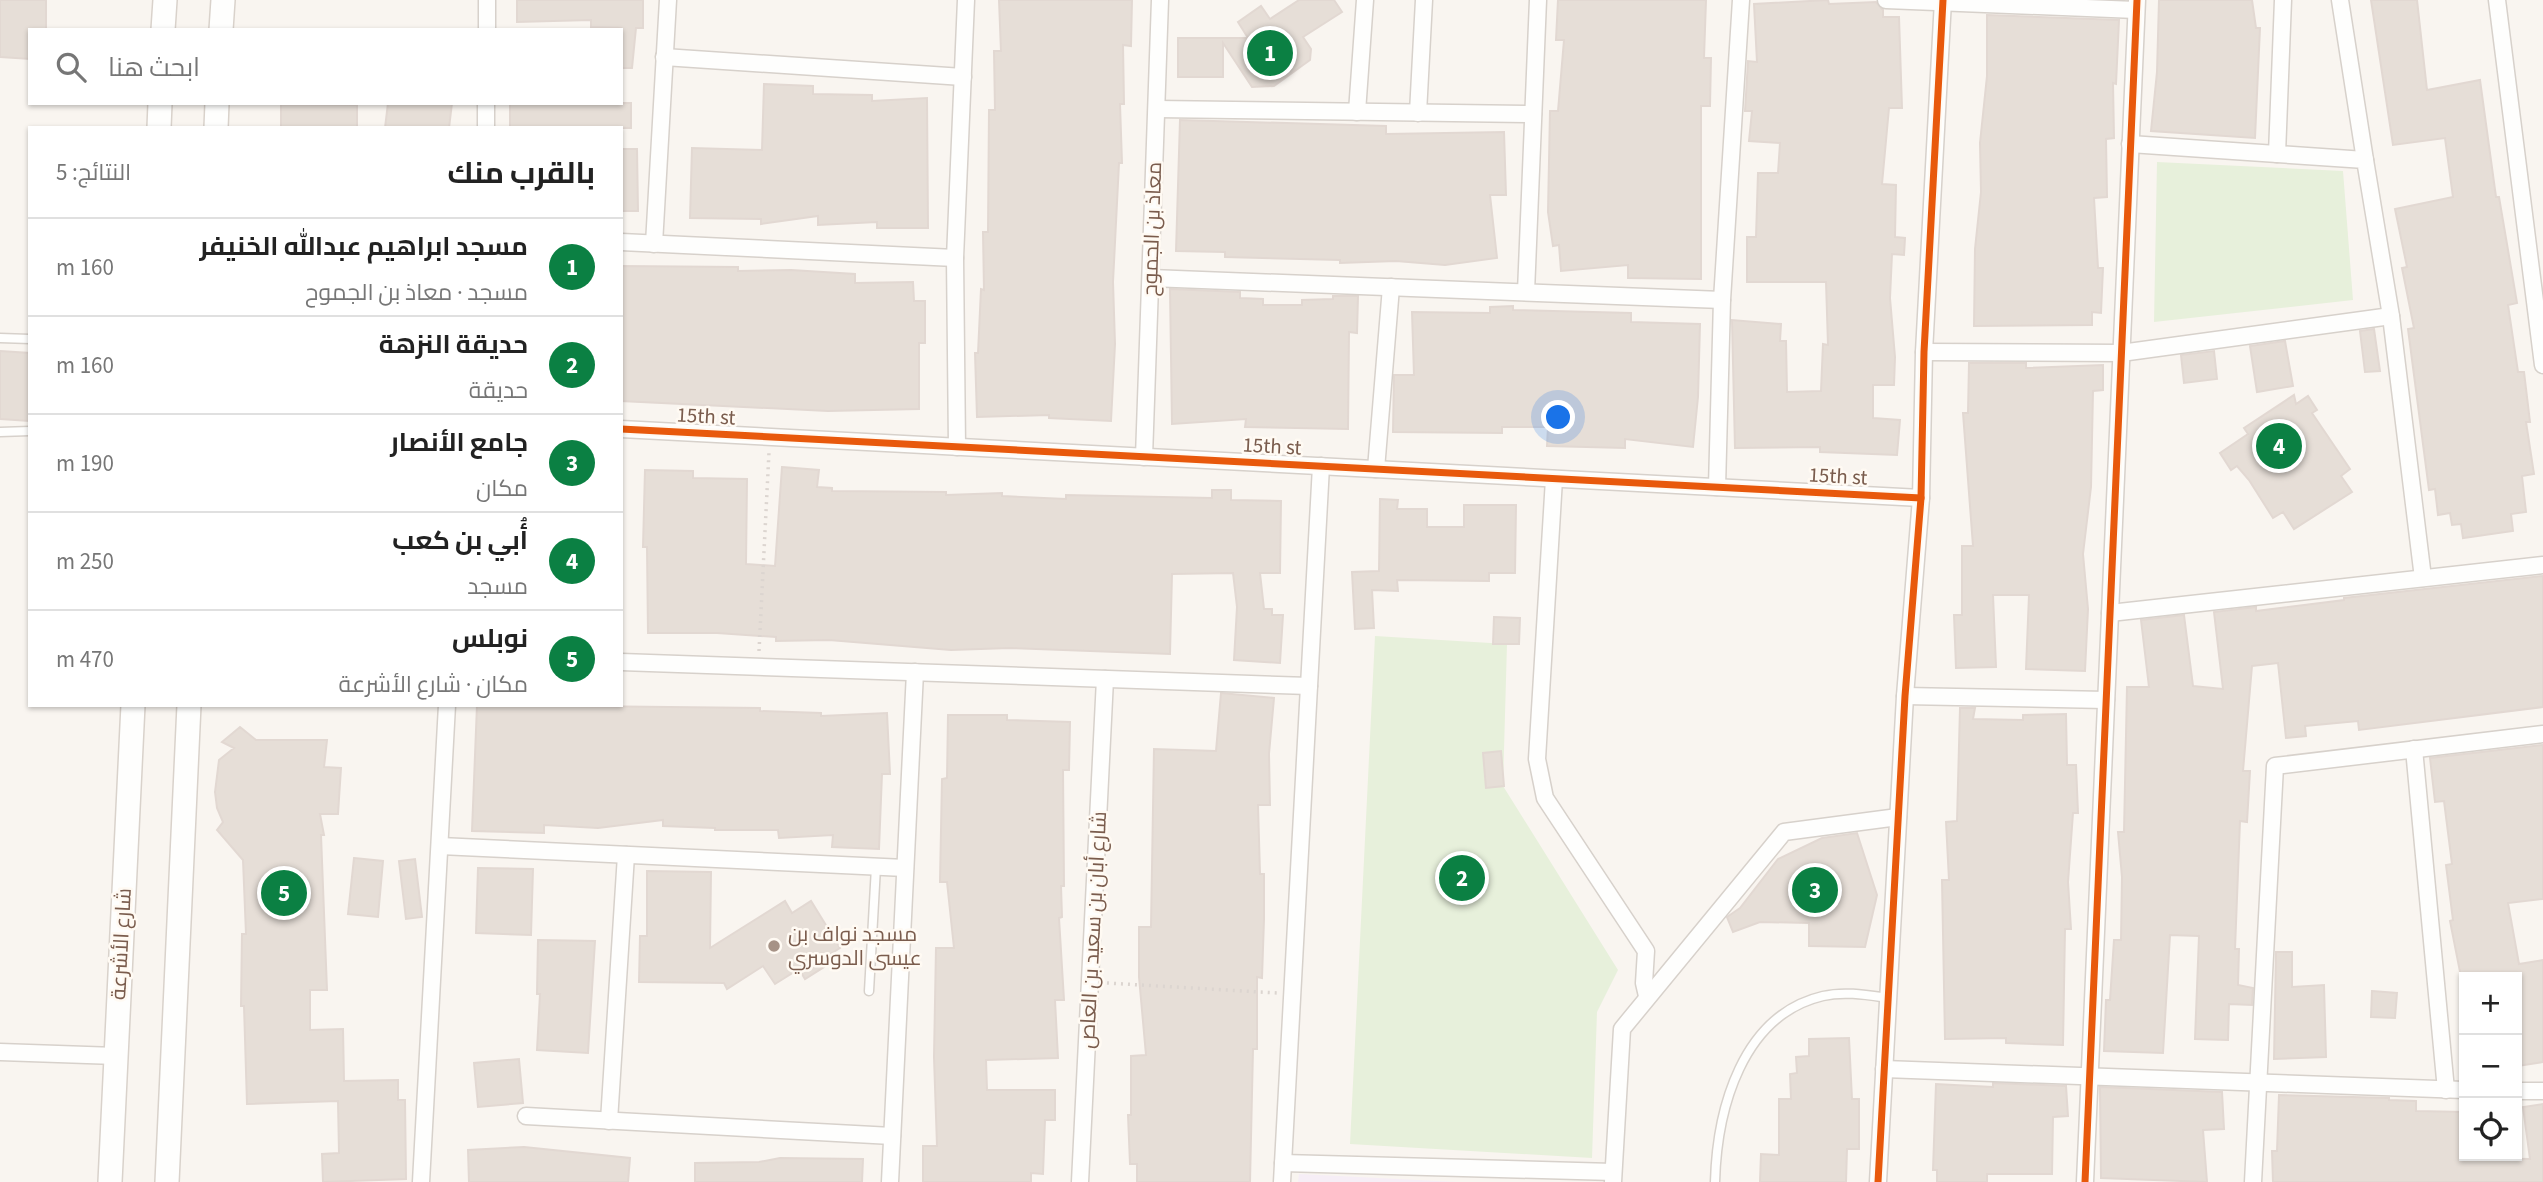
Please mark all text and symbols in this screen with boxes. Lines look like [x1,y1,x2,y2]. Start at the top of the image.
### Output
pin: 1 [1247,27,1293,79]
search box [28,28,623,105]
icon: search [52,48,90,86]
text: ابحث هنا [108,49,200,86]
text: بالقرب منك [447,152,595,195]
text: النتائج: 5 [56,156,131,189]
street label: معاذ بن الجموح [1135,161,1169,297]
text: مسجد ابراهيم عبدالله الخنيفر [199,228,528,265]
text: 160 m [56,251,114,284]
text: 1 [566,251,578,284]
text: مسجد · معاذ بن الجموح [305,276,528,309]
text: حديقة النزهة [379,326,528,363]
text: 160 m [56,349,114,382]
text: 2 [566,349,578,382]
text: حديقة [469,374,528,407]
street label: 15th st [676,399,736,433]
your location [1541,400,1575,434]
pin: 4 [2256,420,2302,472]
text: جامع الأنصار [390,424,528,461]
street label: 15th st [1242,429,1302,463]
text: 190 m [56,447,114,480]
text: 3 [566,447,578,480]
street label: 15th st [1808,459,1868,493]
text: مكان [476,472,528,505]
text: أُبي بن كعب [392,522,528,559]
text: 250 m [56,545,114,578]
text: 4 [566,545,578,578]
text: مسجد [467,570,528,603]
text: نوبلس [452,620,528,657]
text: 470 m [56,643,114,676]
text: 5 [566,643,578,676]
text: مكان · شارع الأشرعة [338,668,528,701]
street label: شارع أبان بن سعيد بن العاص [1072,810,1114,1050]
pin: 2 [1439,852,1485,904]
pin: 3 [1792,864,1838,916]
pin: 5 [261,867,307,919]
street label: شارع الأشرعة [103,887,139,1001]
place label: مسجد نواف بن عيسى الدوسري [788,919,922,974]
marker: مسجد نواف بن عيسى الدوسري [766,938,782,954]
map controls [2459,972,2522,1161]
button: + [2459,972,2522,1035]
button: − [2459,1035,2522,1098]
button: locate [2459,1098,2522,1161]

